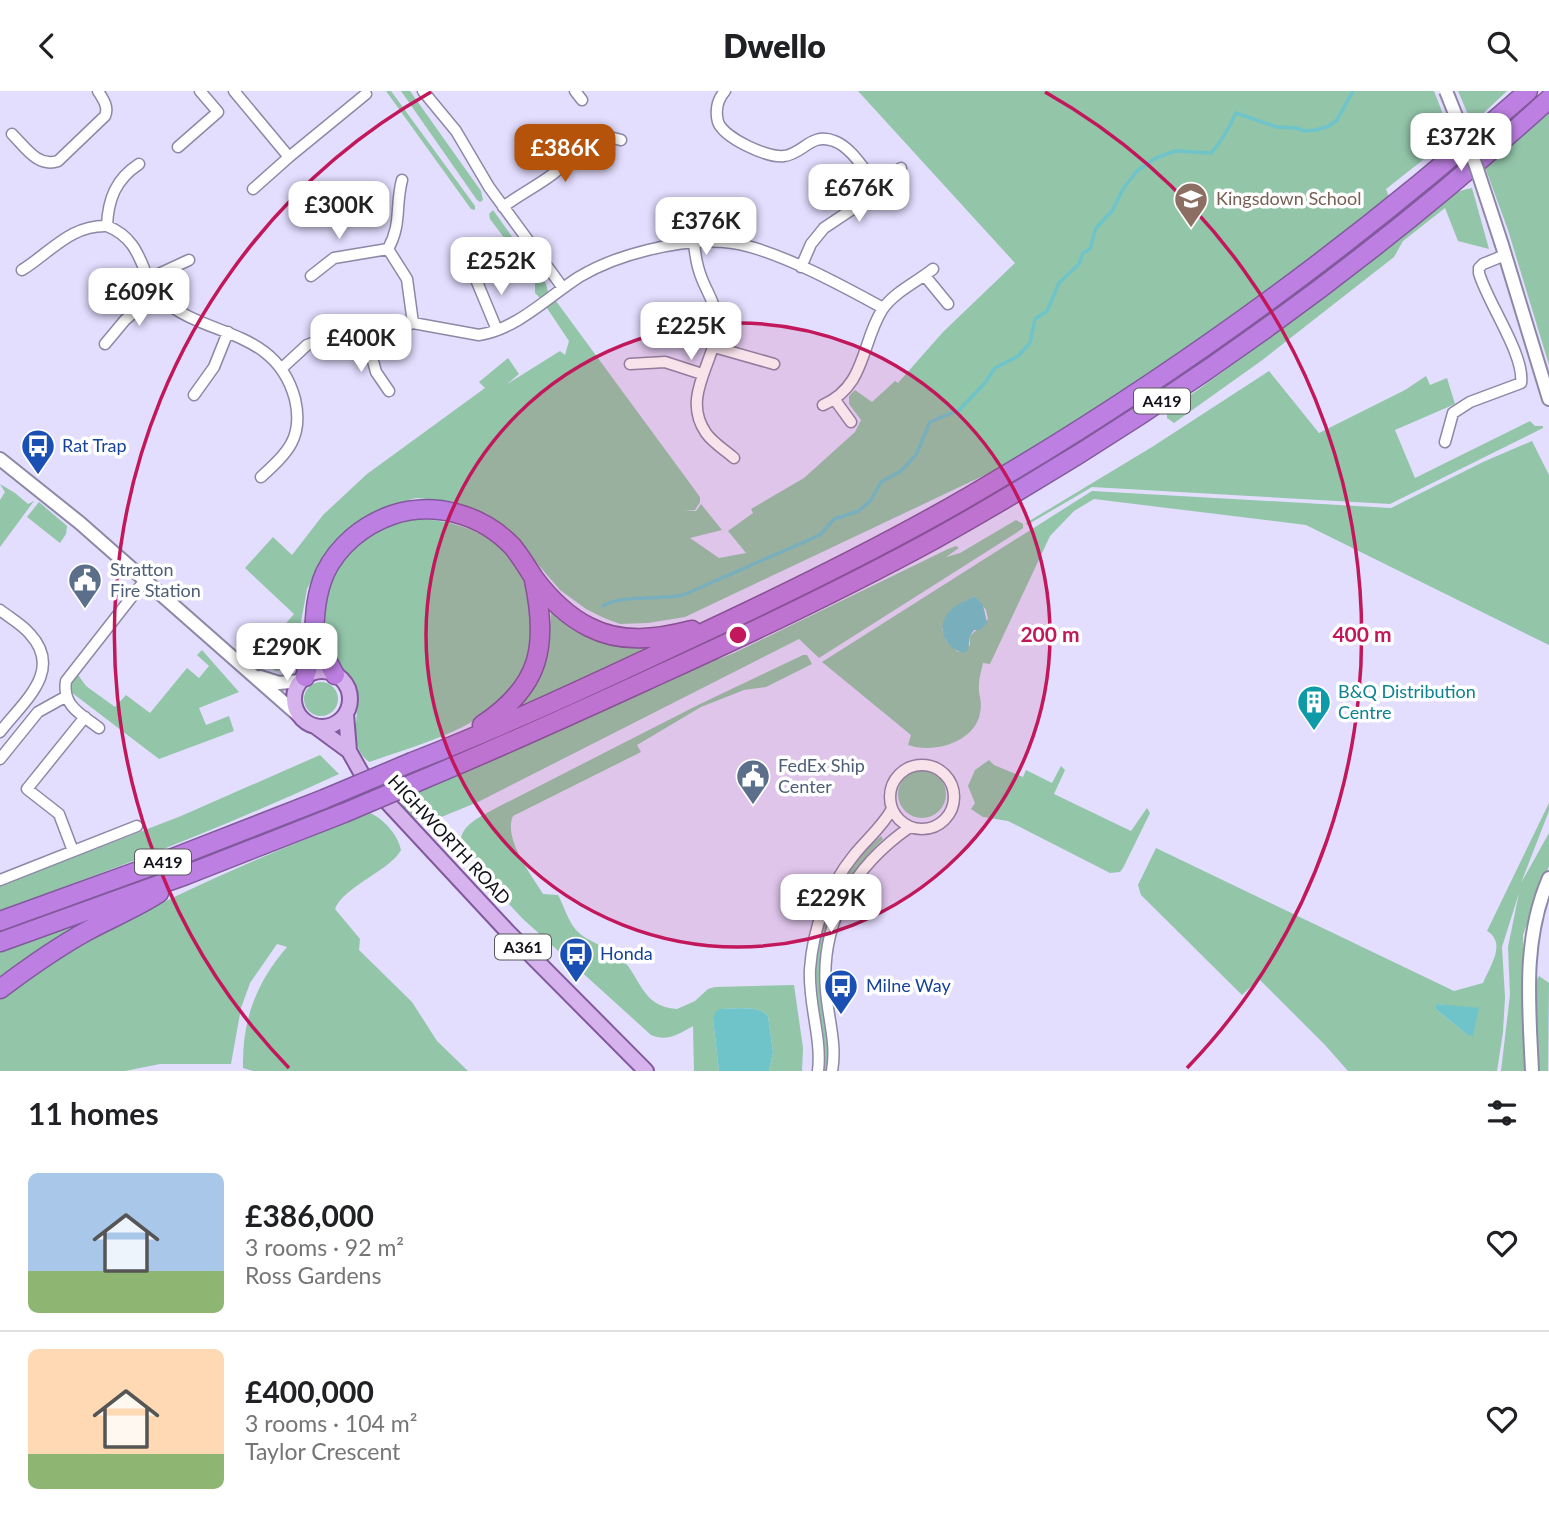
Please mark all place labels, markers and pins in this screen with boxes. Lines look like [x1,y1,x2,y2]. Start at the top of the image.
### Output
pin: £372K [1412,113,1510,173]
pin: £386K [516,125,614,184]
pin: £676K [810,165,908,224]
school or university icon: Kingsdown School [1172,180,1210,229]
pin: £300K [290,181,388,241]
place label: Kingsdown School [1216,187,1361,209]
pin: £376K [657,197,755,257]
pin: £252K [452,237,550,297]
pin: £609K [90,268,188,328]
pin: £225K [642,303,740,362]
pin: £400K [312,315,410,374]
bus stop icon: Rat Trap [19,427,57,476]
place label: Rat Trap [62,434,127,456]
place label: Stratton Fire Station [110,558,201,601]
public building icon: Stratton Fire Station [66,561,104,610]
pin: £290K [238,623,336,683]
centre of rings [726,623,750,647]
place label: B&Q Distribution Centre [1338,680,1476,723]
building icon: B&Q Distribution Centre [1295,683,1333,732]
place label: FedEx Ship Center [778,754,865,797]
public building icon: FedEx Ship Center [734,757,772,806]
pin: £229K [782,875,880,934]
bus stop icon: Honda [557,935,595,984]
place label: Honda [600,942,653,964]
bus stop icon: Milne Way [822,967,860,1016]
place label: Milne Way [866,974,951,996]

